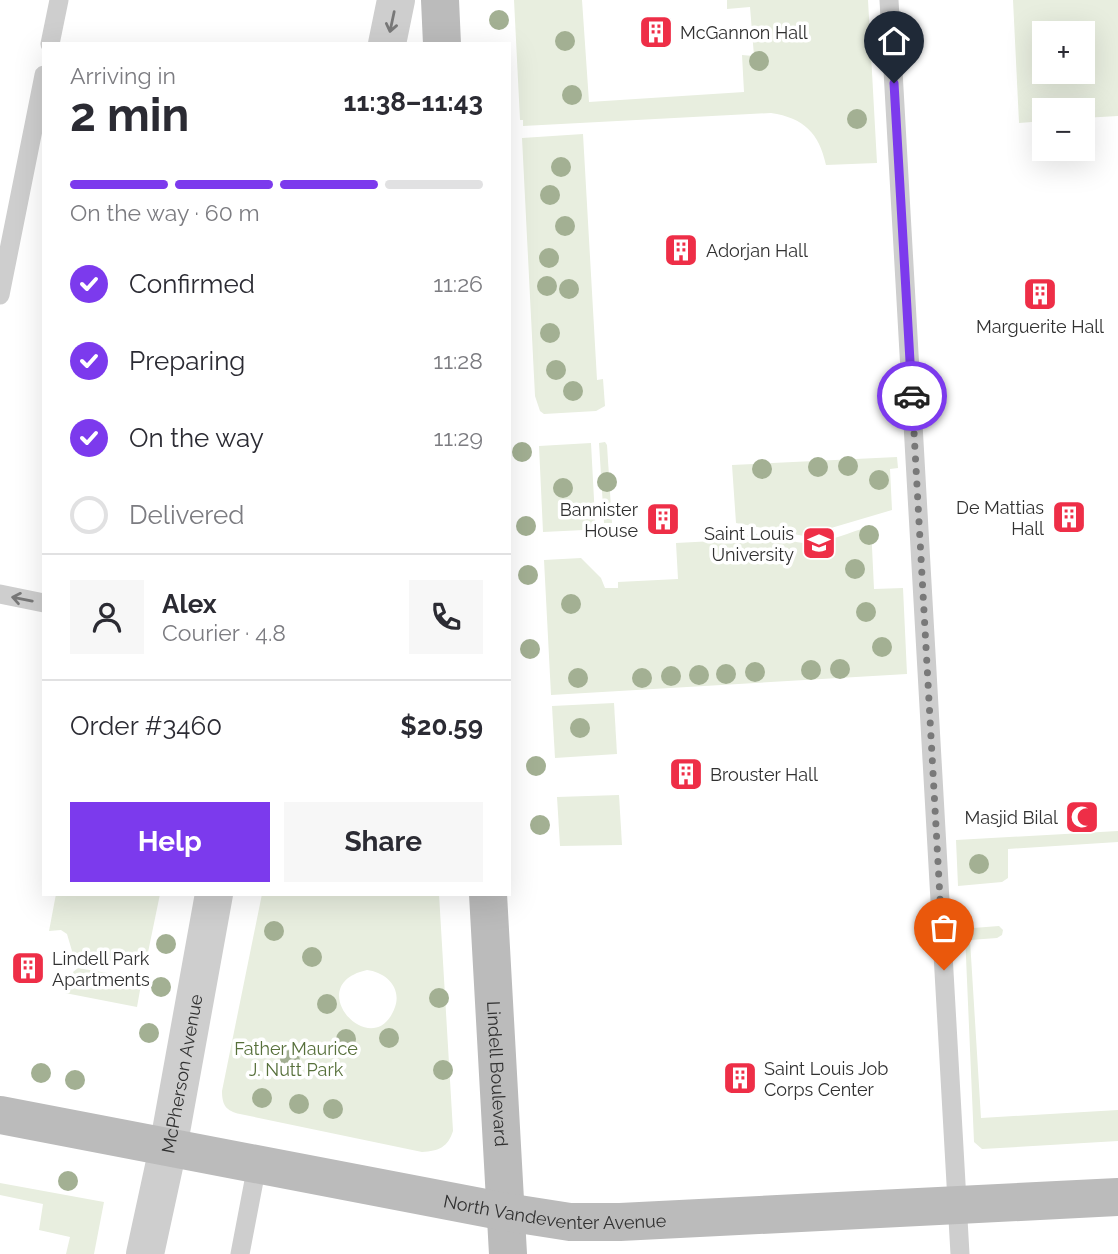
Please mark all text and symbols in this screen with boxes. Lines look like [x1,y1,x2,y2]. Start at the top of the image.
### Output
one-way arrow [384,10,398,33]
pin [864,11,924,83]
building icon: McGannon Hall [637,13,675,51]
map controls [1032,21,1095,161]
button: + [1032,21,1095,84]
place label: McGannon Hall [680,22,808,43]
icon: home [875,22,913,60]
text: Arriving in [70,62,176,89]
text: 11:38–11:43 [344,87,483,117]
text: 2 min [70,88,189,142]
button: − [1032,98,1095,161]
text: On the way · 60 m [70,199,260,226]
building icon: Adorjan Hall [662,231,700,269]
place label: Adorjan Hall [706,240,808,261]
icon: check [70,265,108,303]
text: Confirmed [129,269,255,299]
text: 11:26 [433,270,483,297]
building icon: Marguerite Hall [1021,275,1059,313]
place label: Marguerite Hall [976,316,1104,337]
icon: check [70,342,108,380]
text: Preparing [129,346,245,376]
text: 11:28 [433,347,483,374]
courier [877,361,947,431]
icon: car [893,377,931,415]
icon: check [70,419,108,457]
text: On the way [129,423,264,453]
text: 11:29 [434,424,483,451]
place label: De Mattias Hall [956,497,1044,539]
building icon: De Mattias Hall [1050,498,1088,536]
place label: Bannister House [560,499,639,541]
text: Delivered [129,500,244,530]
building icon: Bannister House [644,500,682,538]
place label: Saint Louis University [704,523,794,565]
school or university icon: Saint Louis University [800,524,838,562]
button: person [70,580,144,654]
button: phone [409,580,483,654]
text: Alex [162,589,217,619]
one-way arrow [11,591,34,605]
text: Courier · 4.8 [162,619,286,646]
text: Order #3460 [70,711,222,741]
text: $20.59 [400,711,483,741]
building icon: Brouster Hall [667,755,705,793]
place label: Brouster Hall [710,764,818,785]
mosque icon: Masjid Bilal [1063,798,1101,836]
button: Help [70,802,270,882]
button: Share [284,802,483,882]
place label: Masjid Bilal [965,807,1058,828]
pin [914,898,974,970]
icon: bag [925,909,963,947]
place label: Lindell Park Apartments [52,948,150,990]
building icon: Lindell Park Apartments [9,949,47,987]
street label: McPherson Avenue [157,992,206,1155]
street label: Lindell Boulevard [483,1000,513,1147]
park label: Father Maurice J. Nutt Park [234,1038,358,1080]
place label: Saint Louis Job Corps Center [764,1058,888,1100]
building icon: Saint Louis Job Corps Center [721,1059,759,1097]
street label: North Vandeventer Avenue [442,1190,667,1233]

